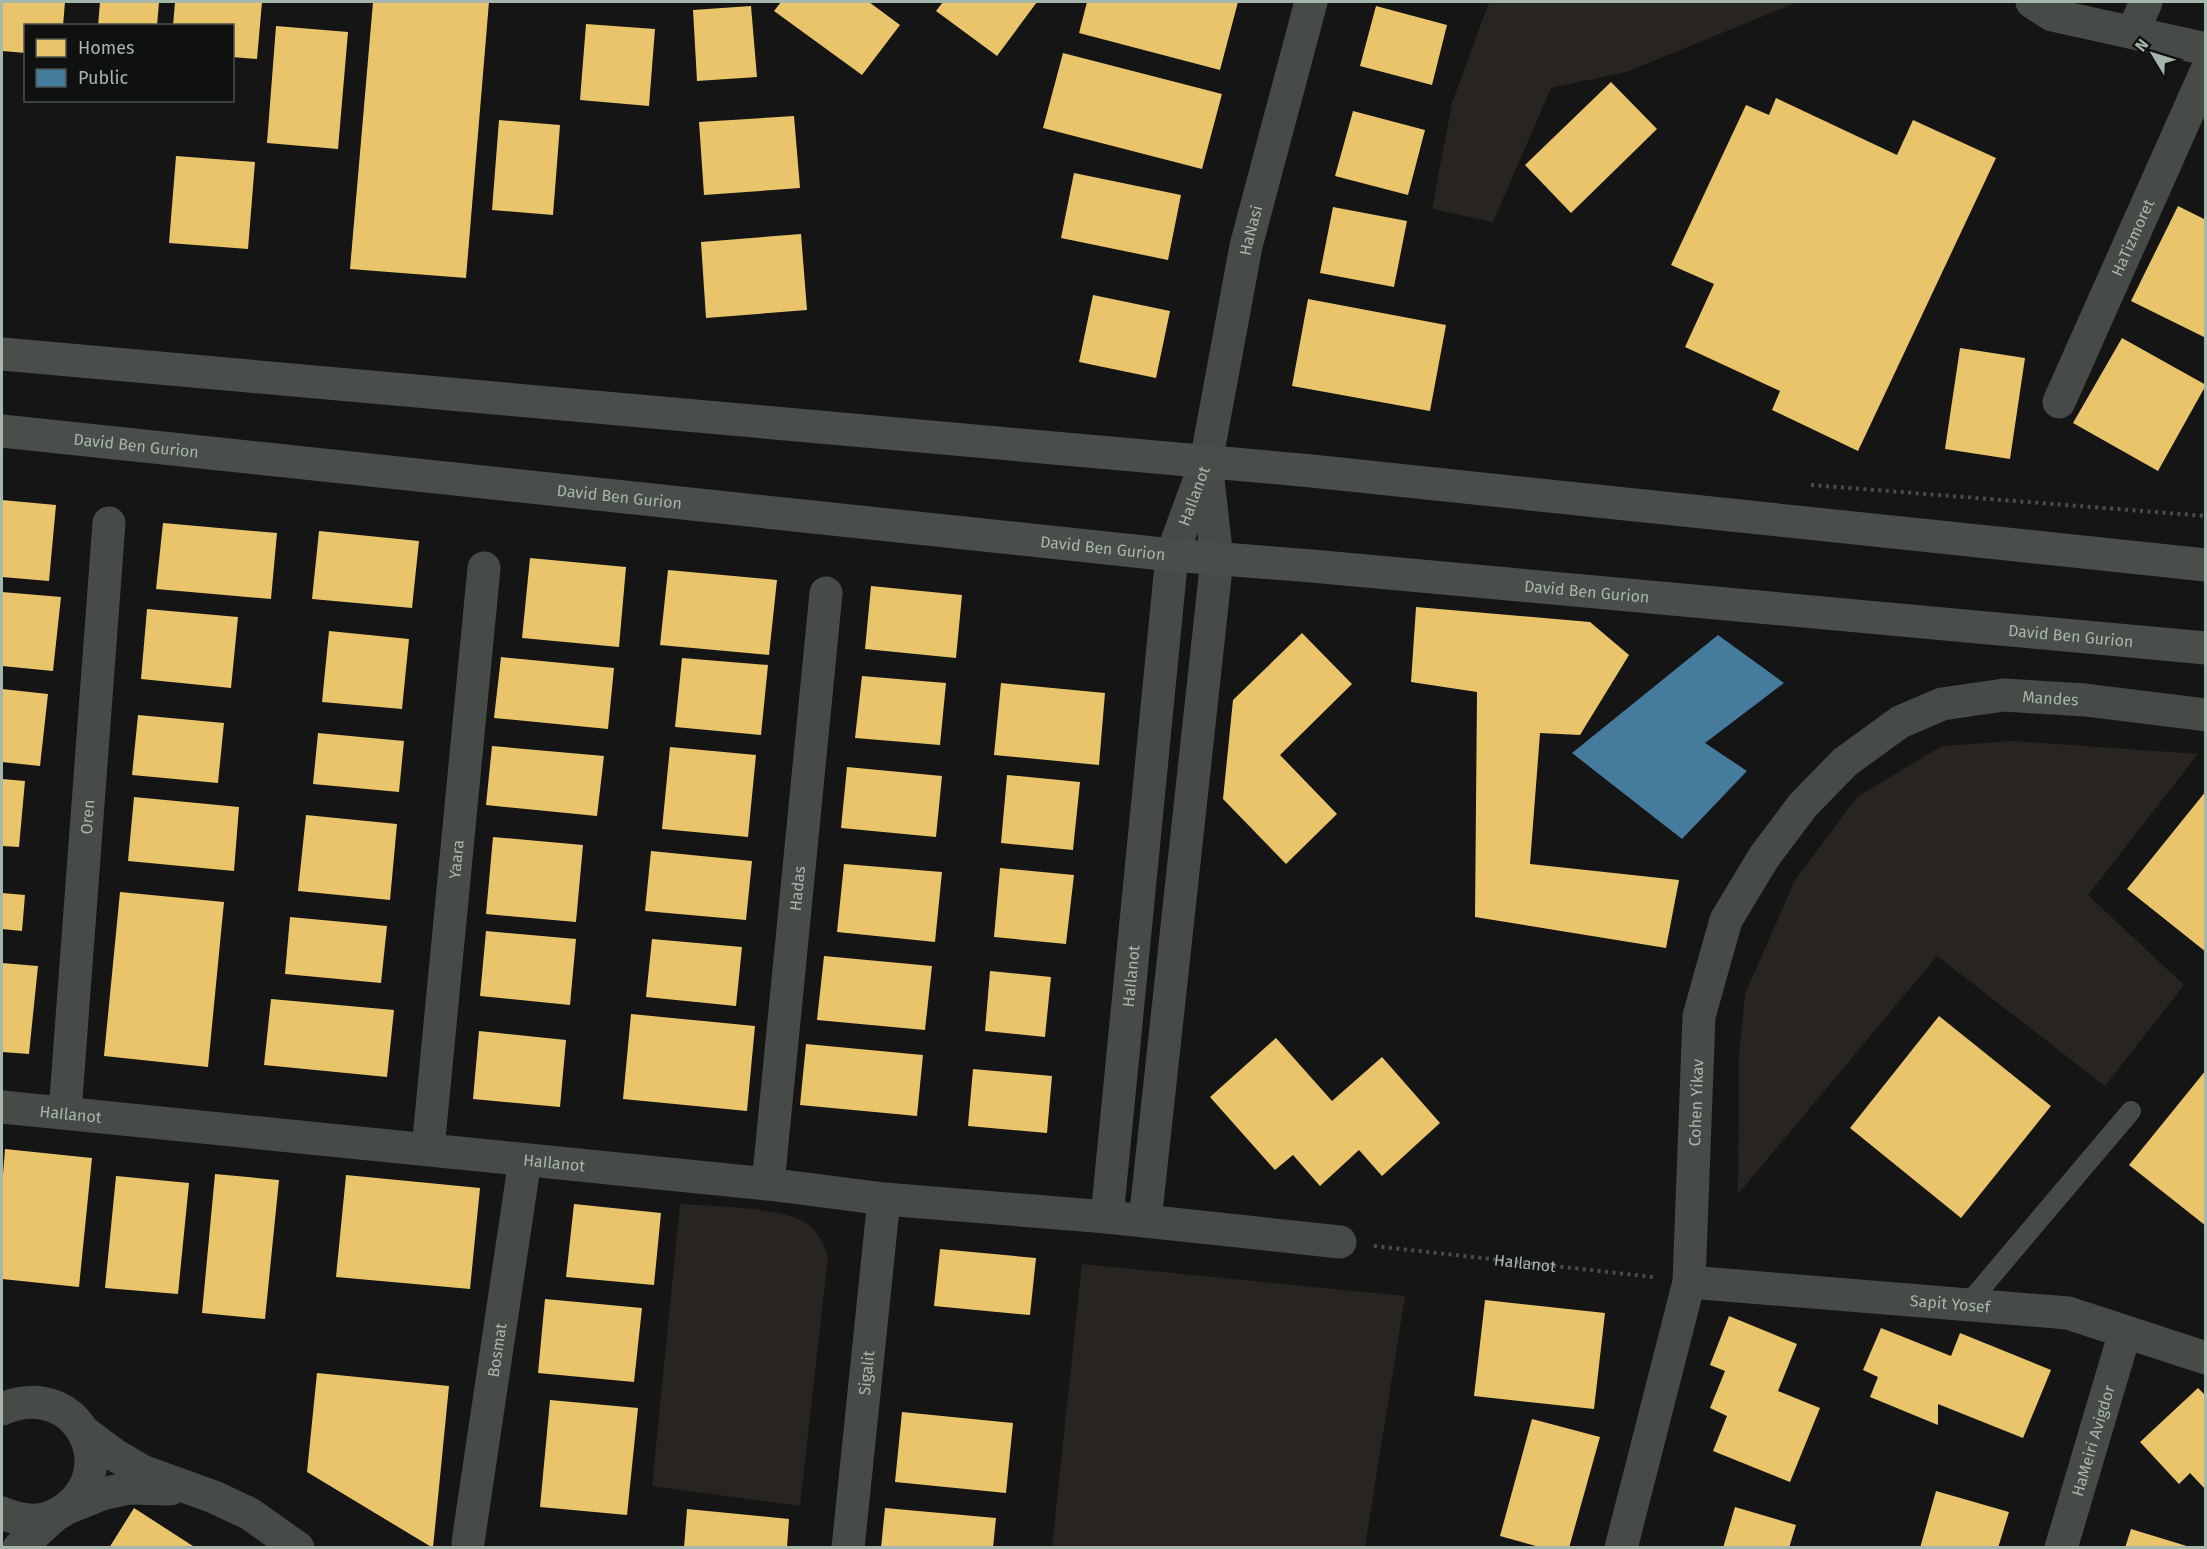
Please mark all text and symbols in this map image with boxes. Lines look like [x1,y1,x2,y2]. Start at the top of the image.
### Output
legend [24,24,234,102]
north arrow [2123,24,2183,84]
text: N [2131,35,2152,55]
text: Homes [78,37,134,59]
text: Public [78,67,128,89]
street label: HaTizmoret [2107,196,2158,279]
street label: HaNasi [1235,203,1266,257]
street label: David Ben Gurion [73,429,200,461]
street label: HaIlanot [1174,463,1213,528]
street label: David Ben Gurion [556,480,683,513]
street label: David Ben Gurion [1039,532,1166,564]
street label: David Ben Gurion [1523,576,1650,606]
street label: David Ben Gurion [2007,620,2134,651]
street label: Mandes [2022,687,2079,709]
street label: Oren [76,799,98,835]
street label: Yaara [445,839,467,880]
street label: Hadas [785,865,809,912]
street label: HaIlanot [1118,944,1143,1008]
street label: Cohen Yikav [1685,1059,1707,1147]
street label: HaIlanot [39,1101,103,1126]
street label: HaIlanot [522,1150,586,1175]
street label: HaIlanot [1493,1250,1557,1276]
street label: Sapit Yosef [1909,1291,1993,1316]
street label: Bosmat [483,1321,510,1379]
street label: Sigalit [854,1349,878,1396]
street label: HaMeiri Avigdor [2067,1382,2118,1498]

